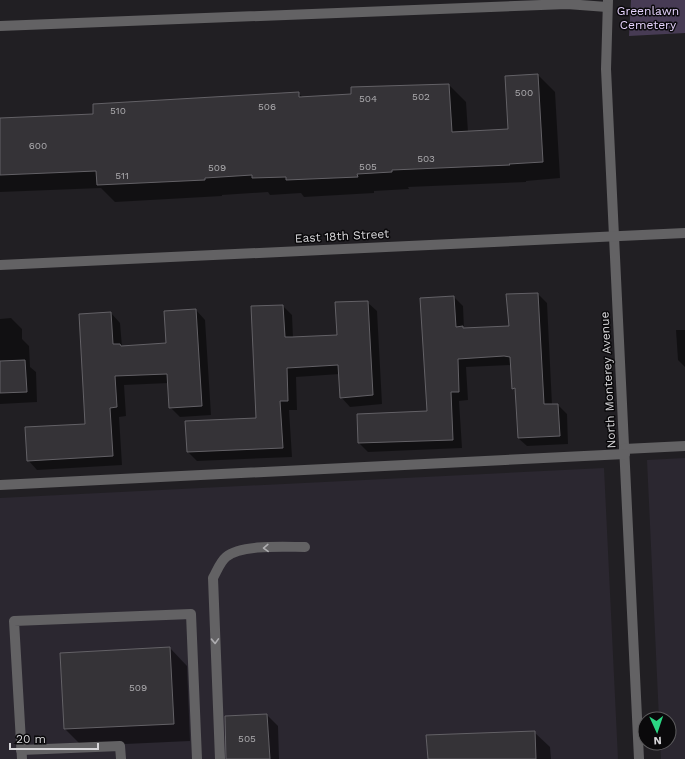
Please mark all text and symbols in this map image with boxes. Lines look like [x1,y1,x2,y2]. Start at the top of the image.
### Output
park label: Greenlawn Cemetery [617,4,679,32]
house number: 500 [515,87,533,98]
house number: 502 [412,91,430,102]
house number: 504 [359,93,377,104]
house number: 506 [258,101,276,112]
house number: 510 [110,105,126,116]
house number: 600 [29,140,47,151]
house number: 503 [417,153,435,164]
house number: 505 [359,161,377,172]
house number: 509 [208,162,226,173]
house number: 511 [115,170,129,181]
street label: East 18th Street [294,227,390,245]
street label: North Monterey Avenue [597,311,619,449]
one-way arrow [263,544,269,552]
one-way arrow [211,638,219,644]
house number: 509 [129,682,147,693]
north arrow [637,711,677,751]
scale bar [10,725,98,751]
text: 20 m [16,732,46,746]
house number: 505 [238,733,256,744]
text: N [653,734,662,747]

